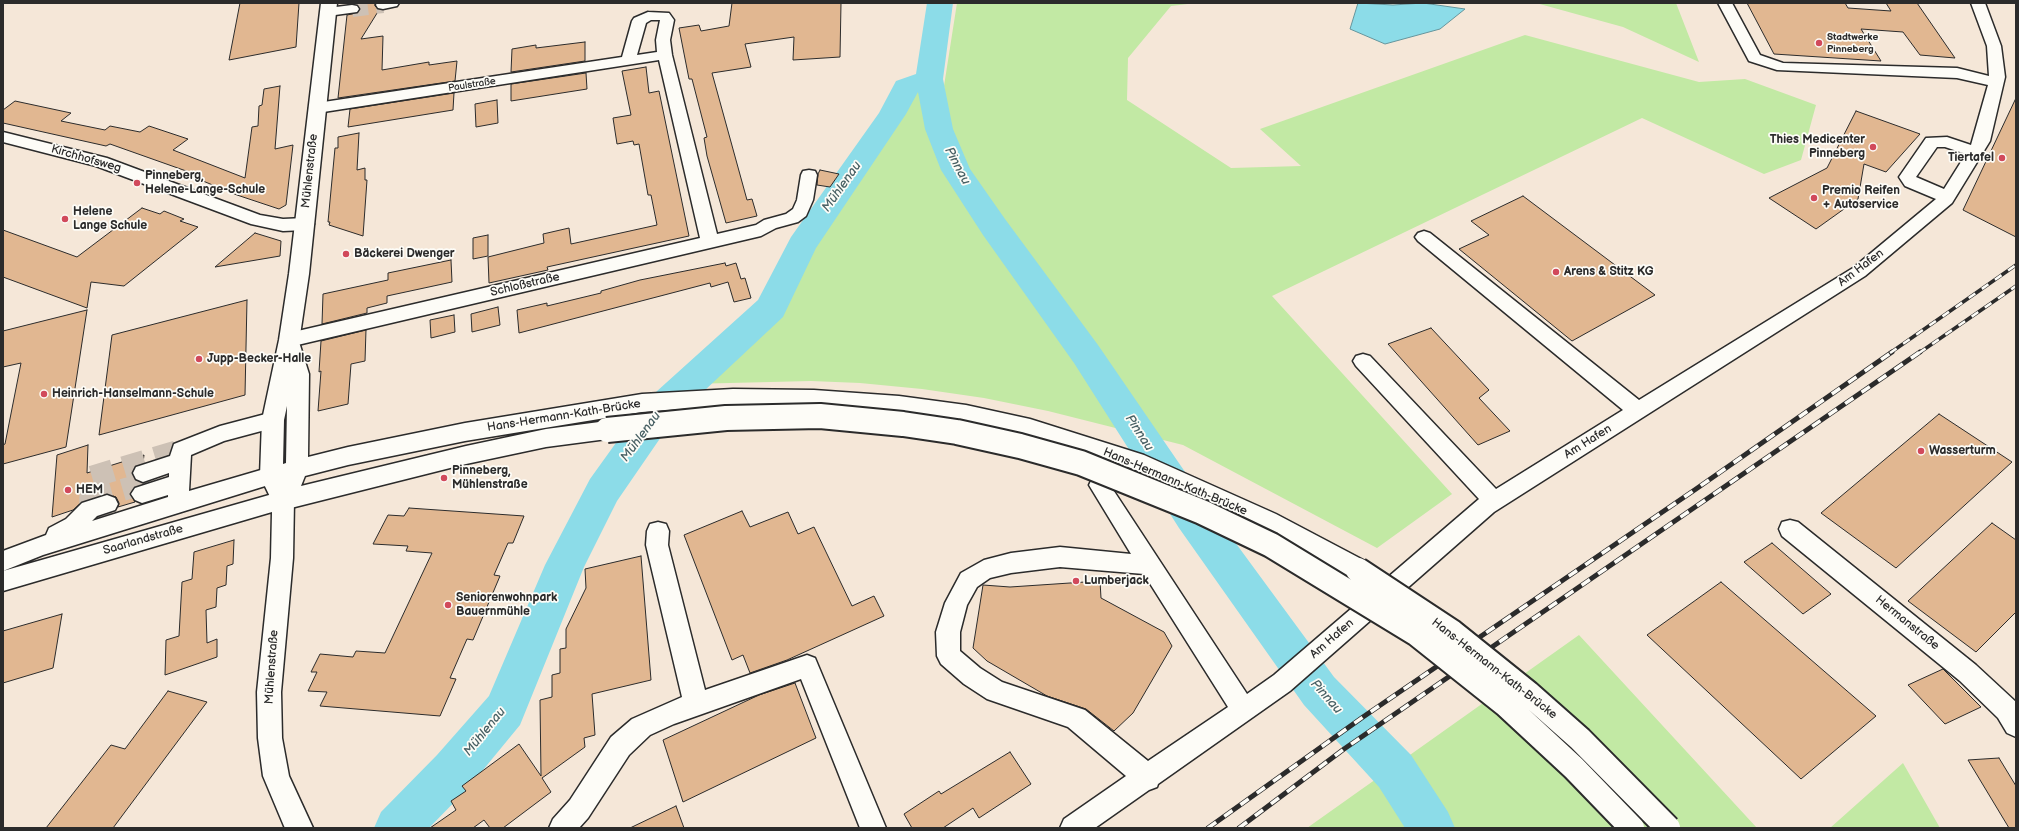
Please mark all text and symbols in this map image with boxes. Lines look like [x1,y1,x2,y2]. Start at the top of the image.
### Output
place label: Stadtwerke Pinneberg [1827,31,1878,54]
marker: Stadtwerke Pinneberg [1814,38,1824,48]
street label: Paulstraße [447,75,497,95]
street label: Mühlenstraße [299,133,321,209]
place label: Thies Medicenter Pinneberg [1770,133,1865,161]
street label: Kirchhofsweg [49,142,123,176]
marker: Thies Medicenter Pinneberg [1868,142,1878,152]
water label: Pinnau [941,145,973,187]
place label: Tiertafel [1948,151,1994,165]
marker: Tiertafel [1997,153,2007,163]
water label: Mühlenau [819,159,865,215]
place label: Pinneberg, Helene-Lange-Schule [145,169,265,197]
marker: Pinneberg, Helene-Lange-Schule [132,178,142,188]
place label: Premio Reifen + Autoservice [1822,184,1900,212]
marker: Premio Reifen + Autoservice [1809,193,1819,203]
place label: Helene Lange Schule [73,205,147,233]
marker: Helene Lange Schule [60,214,70,224]
street label: Am Hafen [1835,246,1887,290]
place label: Bäckerei Dwenger [354,247,455,261]
marker: Bäckerei Dwenger [341,249,351,259]
place label: Arens & Stitz KG [1564,265,1653,279]
marker: Arens & Stitz KG [1551,267,1561,277]
street label: Schloßstraße [489,270,561,300]
place label: Jupp-Becker-Halle [207,352,311,366]
marker: Jupp-Becker-Halle [194,354,204,364]
place label: Heinrich-Hanselmann-Schule [52,387,214,401]
marker: Heinrich-Hanselmann-Schule [39,389,49,399]
street label: Hans-Hermann-Kath-Brücke [486,397,642,435]
water label: Mühlenau [618,409,664,465]
water label: Pinnau [1122,412,1156,454]
street label: Am Hafen [1562,422,1614,462]
place label: Wasserturm [1929,444,1996,458]
street label: Hans-Hermann-Kath-Brücke [1101,445,1249,519]
marker: Wasserturm [1916,446,1926,456]
place label: Pinneberg, Mühlenstraße [452,464,528,492]
marker: Pinneberg, Mühlenstraße [439,473,449,483]
place label: HEM [76,483,103,497]
marker: HEM [63,485,73,495]
street label: Saarlandstraße [101,522,185,558]
place label: Lumberjack [1084,574,1149,588]
marker: Lumberjack [1071,576,1081,586]
place label: Seniorenwohnpark Bauernmühle [456,591,557,619]
street label: Hermanstraße [1872,593,1942,653]
marker: Seniorenwohnpark Bauernmühle [443,600,453,610]
street label: Am Hafen [1307,616,1357,662]
street label: Hans-Hermann-Kath-Brücke [1428,616,1560,722]
street label: Mühlenstraße [262,629,282,705]
water label: Pinnau [1307,677,1345,717]
water label: Mühlenau [461,705,509,759]

